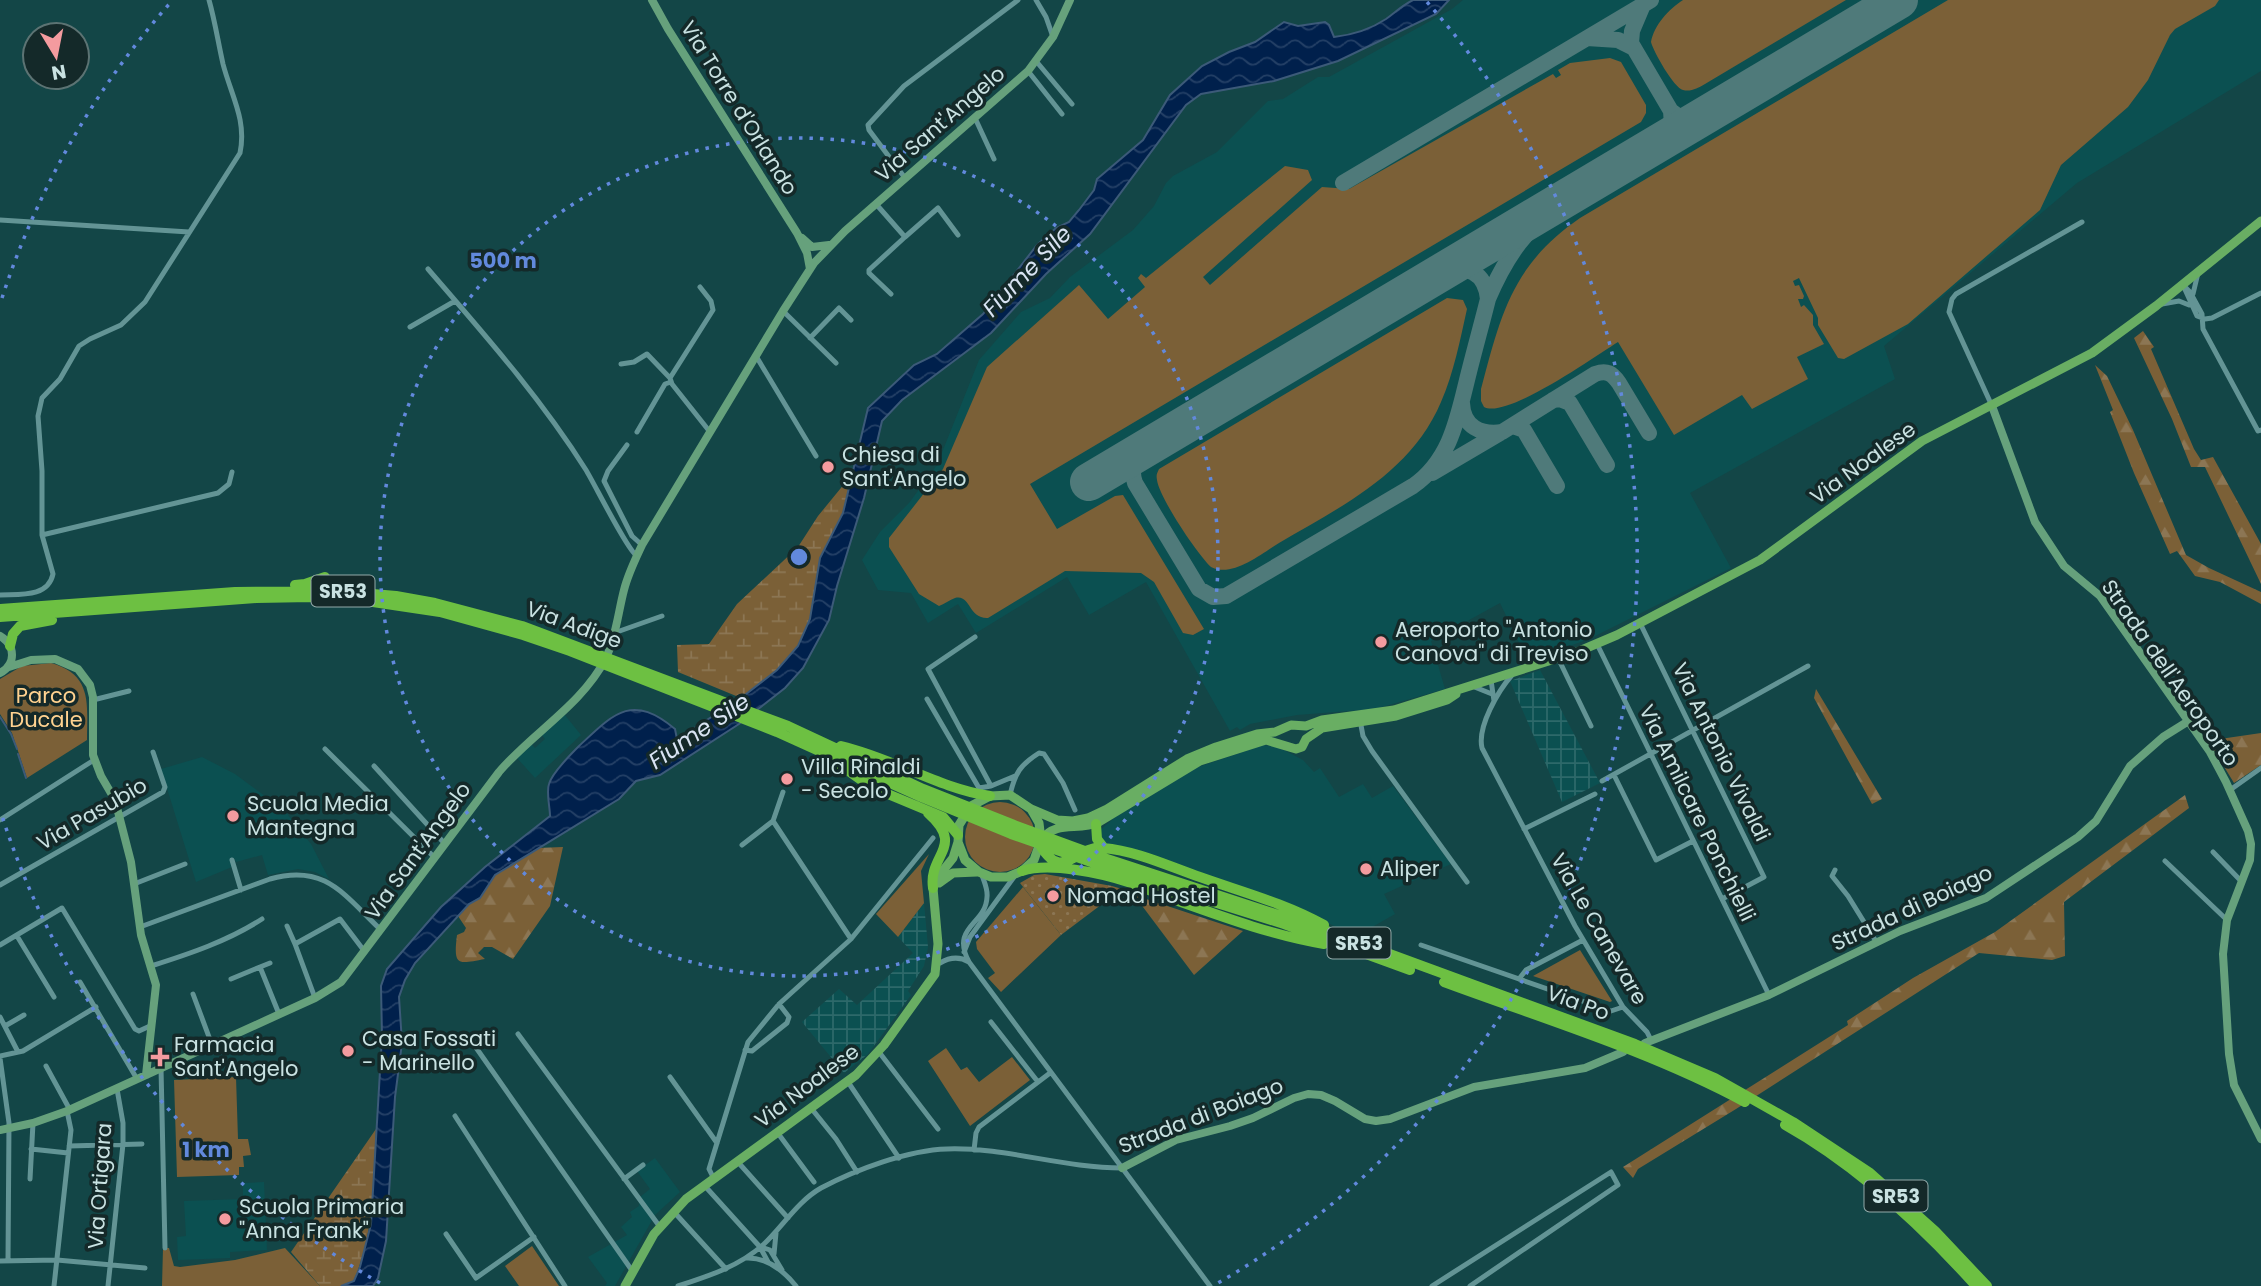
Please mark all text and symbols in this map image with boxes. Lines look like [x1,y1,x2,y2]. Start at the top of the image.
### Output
street label: Via Torre d'Orlando [674,15,805,200]
north arrow [21,21,91,91]
text: N [49,58,68,87]
street label: Via Sant'Angelo [868,59,1011,188]
water label: Fiume Sile [975,218,1079,324]
text: 500 m [469,246,537,275]
street label: Via Noalese [1804,415,1921,511]
place label: Chiesa di Sant'Angelo [842,440,966,493]
marker: Chiesa di Sant'Angelo [820,459,836,475]
centre of rings [787,545,811,569]
street label: Strada dell'Aeroporto [2095,574,2246,772]
road number: SR53 [312,576,374,606]
street label: Via Adige [522,594,626,655]
place label: Aeroporto "Antonio Canova" di Treviso [1395,615,1592,668]
marker: Aeroporto "Antonio Canova" di Treviso [1373,634,1389,650]
street label: Via Antonio Vivaldi [1666,658,1777,846]
park label: Parco Ducale [9,681,83,734]
water label: Fiume Sile [642,685,756,777]
street label: Via Amilcare Ponchielli [1632,700,1763,926]
place label: Villa Rinaldi - Secolo [801,752,921,805]
street label: Via Pasubio [31,770,152,857]
marker: Villa Rinaldi - Secolo [779,771,795,787]
street label: Via Sant'Angelo [358,776,477,925]
place label: Scuola Media Mantegna [247,789,389,842]
marker: Scuola Media Mantegna [225,808,241,824]
street label: Via Le Canevare [1544,848,1655,1010]
place label: Aliper [1380,854,1440,883]
street label: Strada di Boiago [1827,858,1997,958]
marker: Aliper [1358,861,1374,877]
place label: Nomad Hostel [1067,881,1216,910]
marker: Nomad Hostel [1045,888,1061,904]
road number: SR53 [1328,928,1390,959]
street label: Via Po [1543,978,1614,1027]
place label: Casa Fossati - Marinello [362,1024,496,1077]
place label: Farmacia Sant'Angelo [174,1030,298,1083]
street label: Via Noalese [749,1037,865,1134]
marker: Casa Fossati - Marinello [340,1043,356,1059]
marker: Farmacia Sant'Angelo [152,1049,168,1065]
street label: Strada di Boiago [1114,1071,1287,1160]
street label: Via Ortigara [81,1122,118,1250]
text: 1 km [182,1135,230,1164]
road number: SR53 [1864,1180,1927,1212]
place label: Scuola Primaria "Anna Frank" [239,1192,404,1245]
marker: Scuola Primaria "Anna Frank" [217,1211,233,1227]

